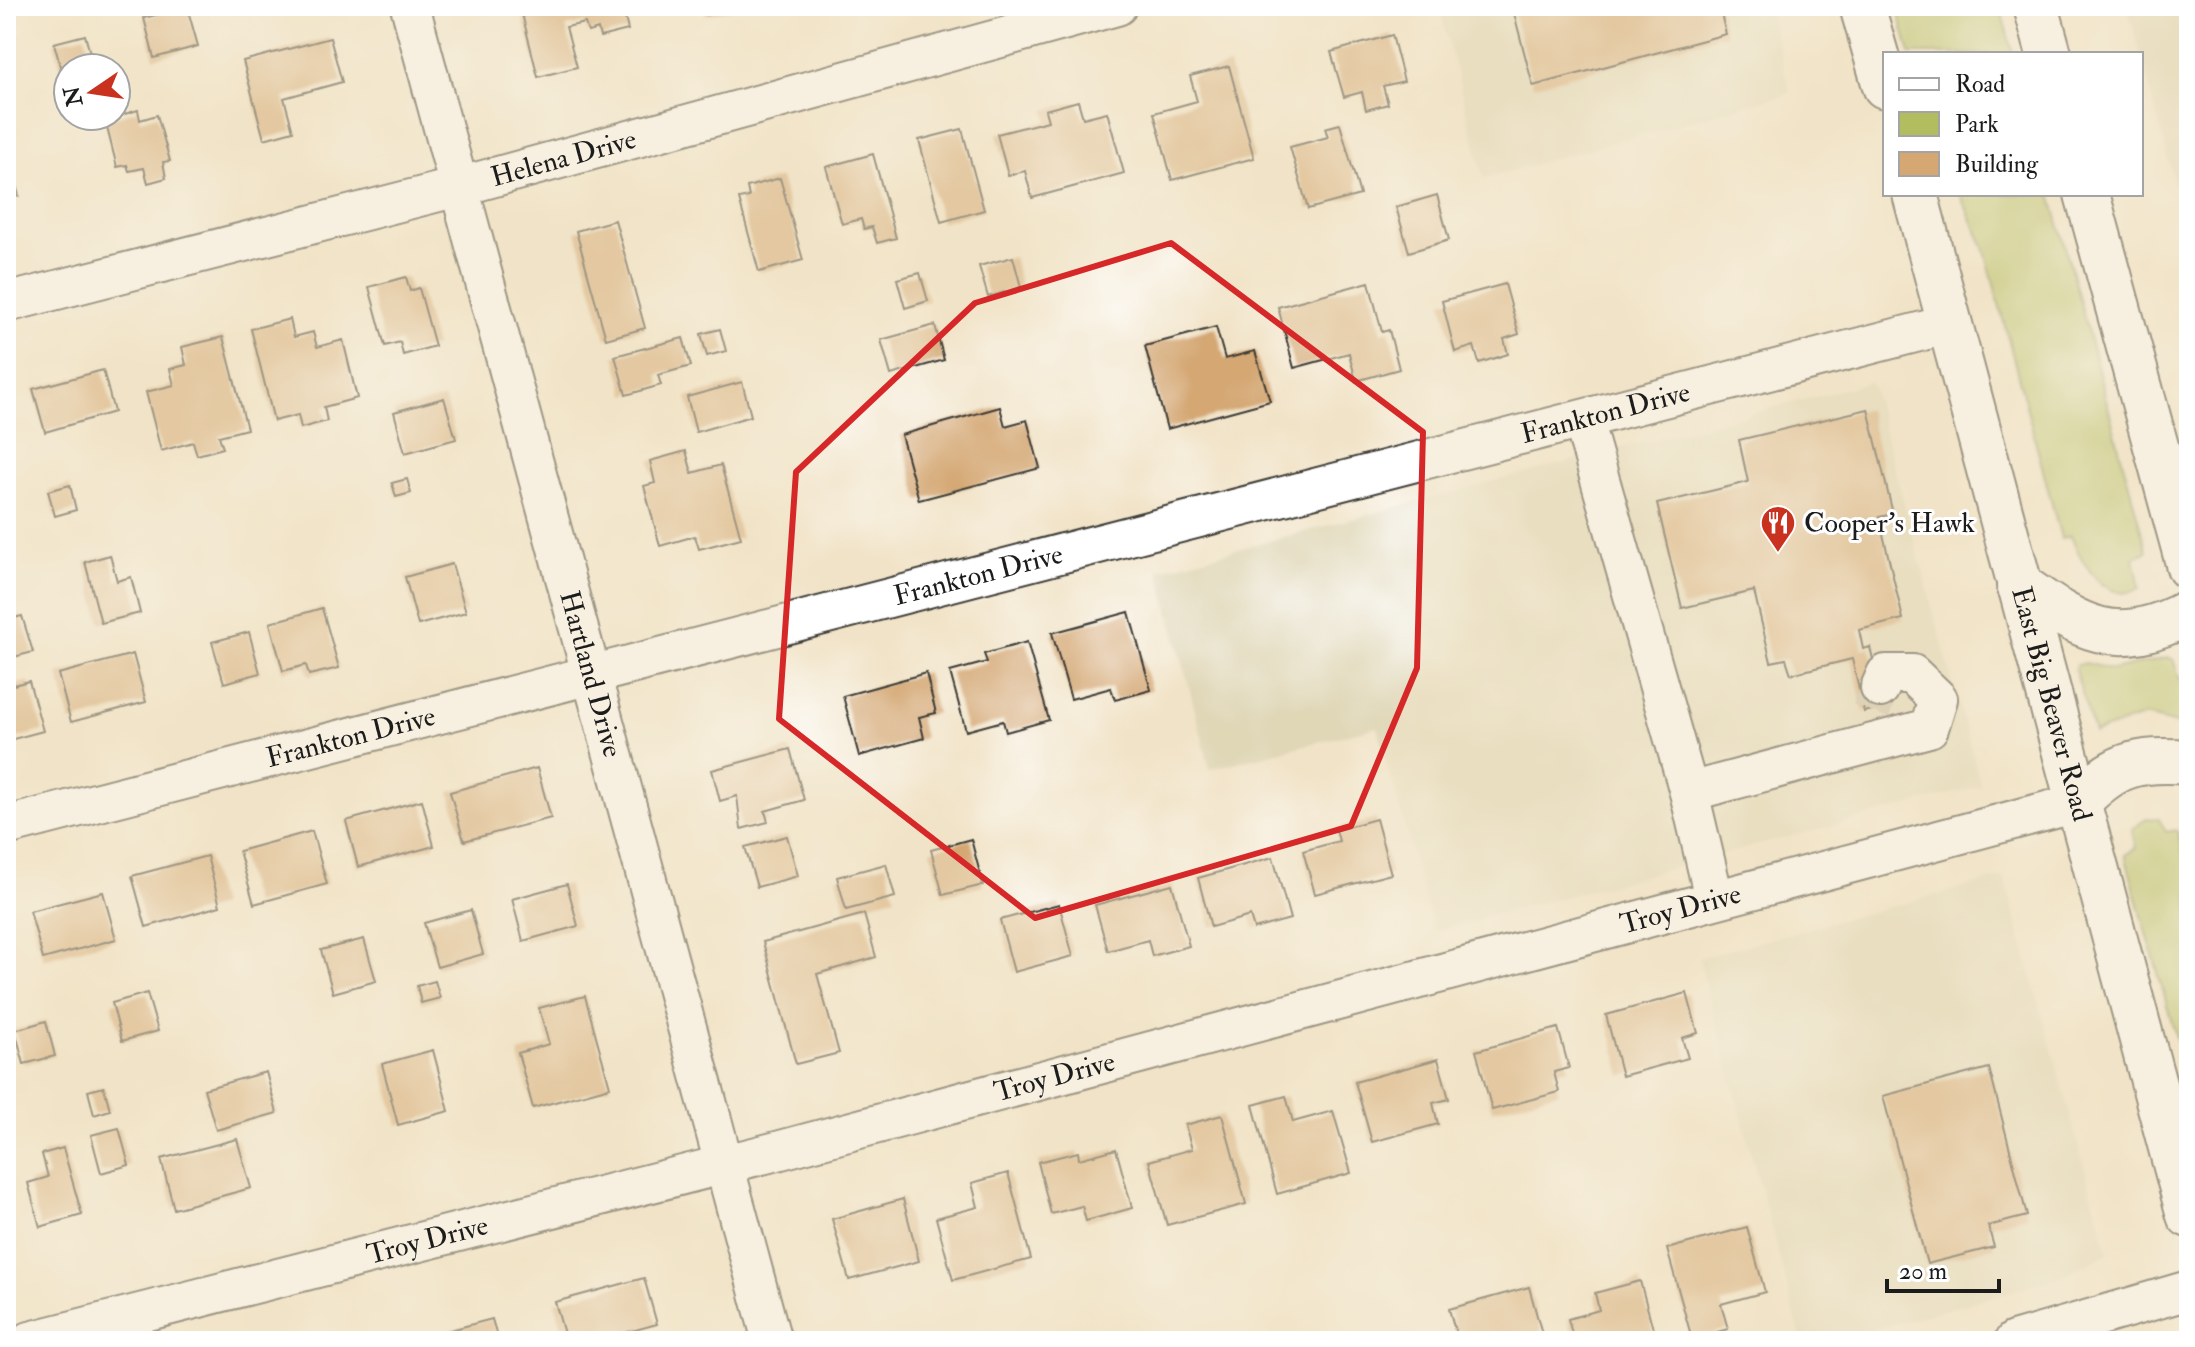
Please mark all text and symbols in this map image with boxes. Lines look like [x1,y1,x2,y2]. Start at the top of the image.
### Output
north arrow [52,52,132,132]
legend [1883,52,2143,196]
text: Road [1955,69,2005,100]
text: N [58,83,90,110]
text: Park [1955,109,1999,140]
street label: Helena Drive [487,121,640,195]
text: Building [1955,149,2039,180]
street label: Frankton Drive [1517,374,1694,452]
restaurant icon: Cooper's Hawk [1759,504,1797,554]
place label: Cooper's Hawk [1804,506,1976,541]
street label: Frankton Drive [890,536,1067,614]
street label: East Big Beaver Road [2004,583,2100,825]
street label: Hartland Drive [552,587,630,761]
street label: Frankton Drive [262,698,439,776]
street label: Troy Drive [1616,876,1745,942]
street label: Troy Drive [990,1044,1119,1110]
street label: Troy Drive [363,1208,492,1272]
scale bar [1887,1243,1999,1293]
text: 20 m [1899,1256,1948,1287]

